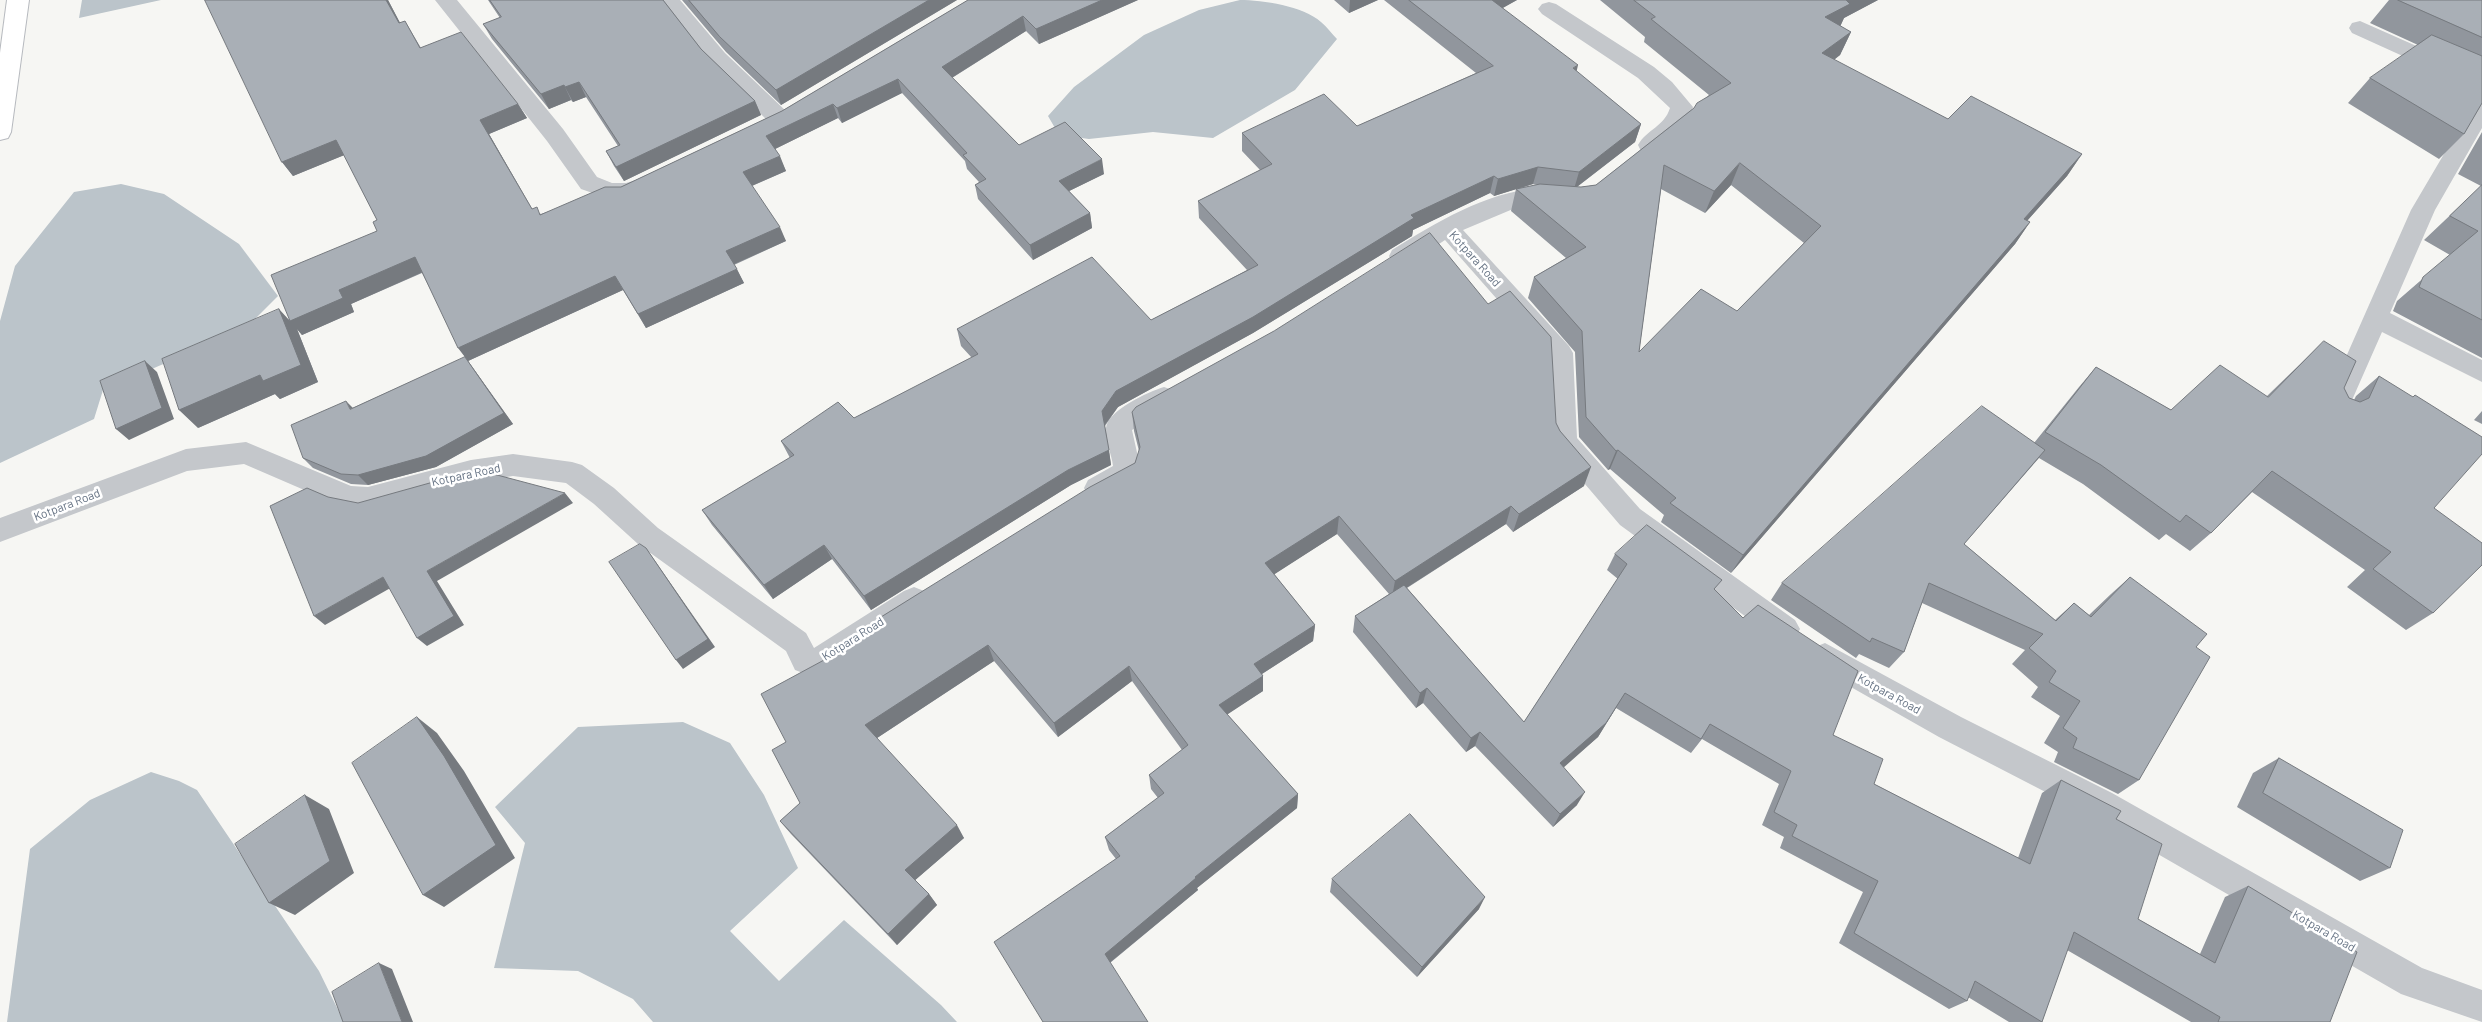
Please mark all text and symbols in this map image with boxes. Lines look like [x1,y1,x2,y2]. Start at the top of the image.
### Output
street label: Kotpara Road [1446,228,1504,290]
street label: Kotpara Road [430,461,502,489]
street label: Kotpara Road [32,486,102,524]
street label: Kotpara Road [819,614,887,664]
street label: Kotpara Road [1855,671,1923,717]
street label: Kotpara Road [2290,907,2358,955]

